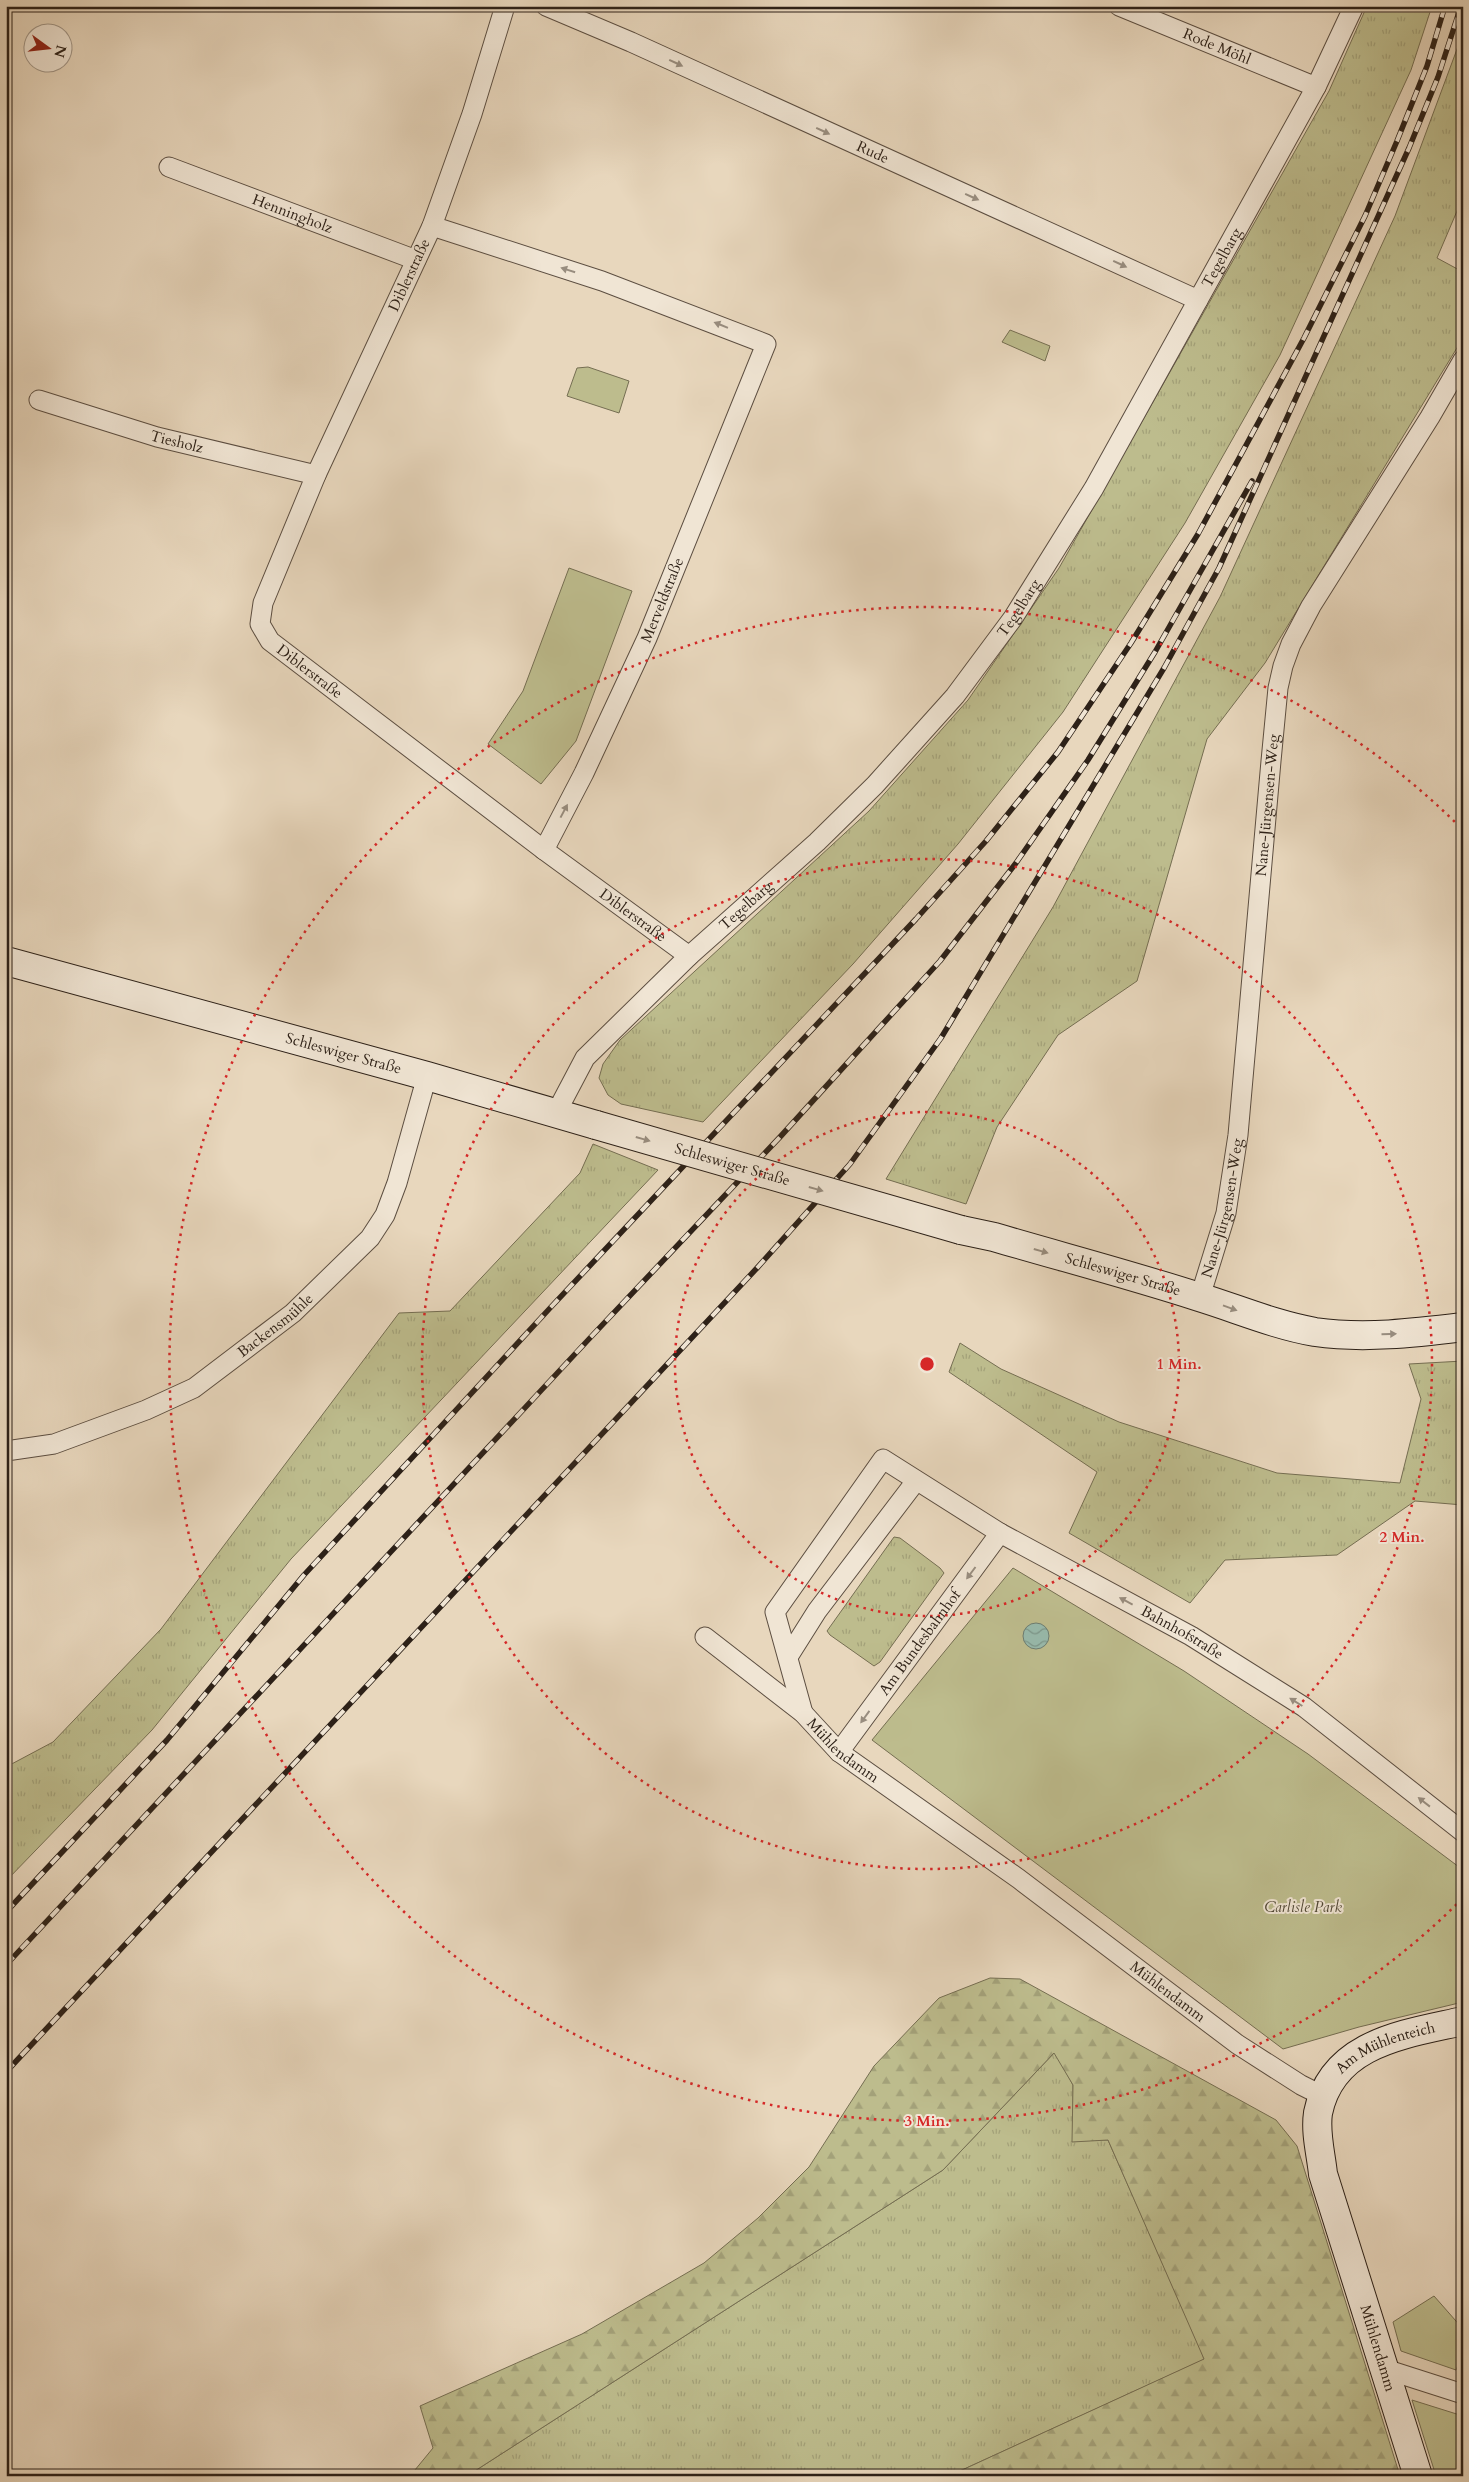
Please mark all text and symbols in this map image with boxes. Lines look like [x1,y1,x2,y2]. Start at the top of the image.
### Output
north arrow [22,22,72,72]
street label: Rode Möhl [1180,23,1254,69]
text: N [49,43,71,60]
one-way arrow [669,59,683,67]
one-way arrow [816,127,830,135]
street label: Rude [853,136,892,168]
street label: Henningholz [249,189,336,238]
one-way arrow [965,193,979,201]
street label: Tegelbarg [1197,224,1246,291]
street label: Diblerstraße [383,235,435,315]
one-way arrow [1113,260,1127,268]
one-way arrow [560,266,575,274]
one-way arrow [714,321,728,329]
street label: Tiesholz [148,425,206,458]
street label: Merveldstraße [636,554,688,646]
street label: Tegelbarg [992,575,1045,641]
street label: Diblerstraße [273,640,347,703]
street label: Nane-Jürgensen-Weg [1251,733,1284,877]
one-way arrow [560,804,568,819]
street label: Tegelbarg [715,876,777,935]
street label: Diblerstraße [596,884,671,946]
street label: Schleswiger Straße [283,1028,404,1079]
one-way arrow [635,1136,650,1144]
street label: Nane-Jürgensen-Weg [1197,1136,1247,1280]
street label: Schleswiger Straße [672,1138,793,1190]
one-way arrow [808,1185,823,1193]
one-way arrow [1034,1247,1049,1255]
street label: Schleswiger Straße [1063,1248,1183,1301]
street label: Backensmühle [233,1289,317,1362]
one-way arrow [1223,1304,1238,1312]
one-way arrow [1381,1330,1397,1338]
text: 1 Min. [1156,1354,1202,1374]
centre of rings [918,1355,936,1373]
text: 2 Min. [1379,1527,1425,1547]
one-way arrow [966,1566,977,1579]
street label: Am Bundesbahnhof [874,1584,966,1699]
one-way arrow [1119,1597,1134,1605]
street label: Bahnhofstraße [1137,1601,1227,1664]
one-way arrow [1289,1697,1303,1707]
one-way arrow [860,1710,870,1723]
street label: Mühlendamm [803,1714,883,1787]
one-way arrow [1418,1796,1431,1807]
park label: Carlisle Park [1264,1897,1342,1917]
street label: Mühlendamm [1126,1957,1210,2027]
street label: Am Mühlenteich [1331,2017,1438,2078]
text: 3 Min. [904,2111,950,2131]
street label: Mühlendamm [1355,2302,1401,2394]

